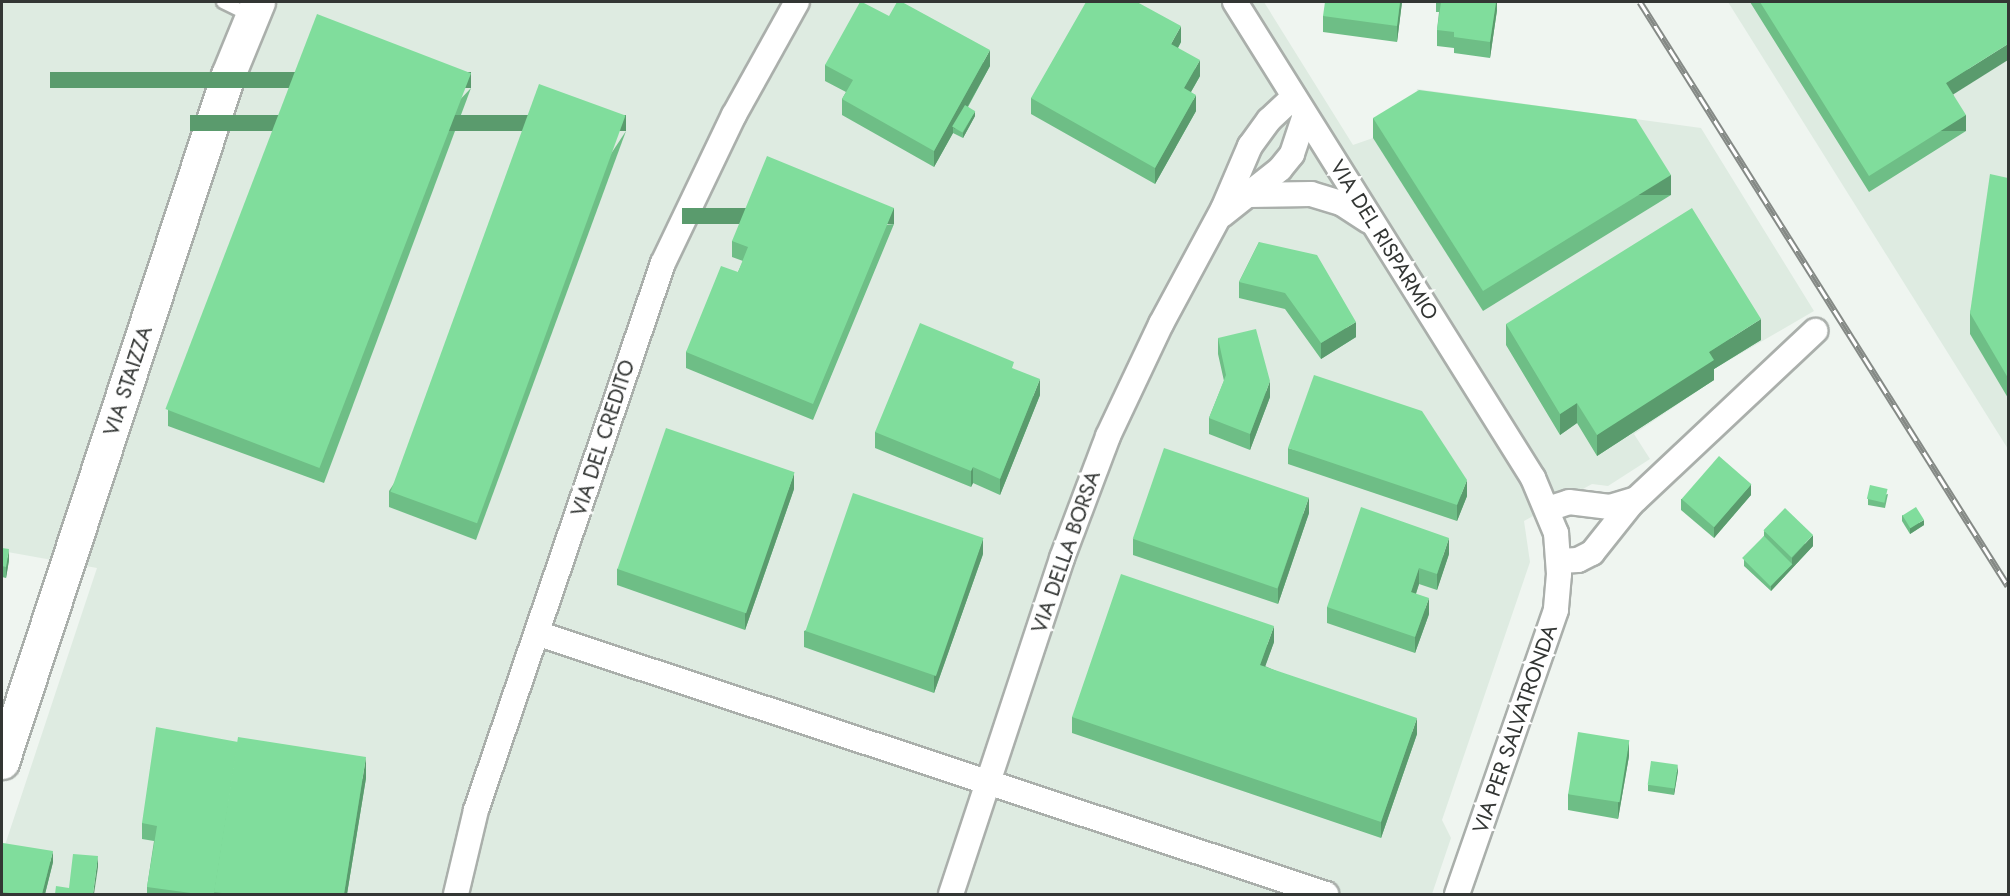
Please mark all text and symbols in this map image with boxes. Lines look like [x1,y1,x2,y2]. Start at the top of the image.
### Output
street label: VIA DEL RISPARMIO [1325,155,1443,325]
street label: VIA STAIZZA [98,323,158,439]
street label: VIA DEL CREDITO [566,357,640,519]
street label: VIA DELLA BORSA [1026,467,1106,637]
street label: VIA PER SALVATRONDA [1467,621,1563,837]

